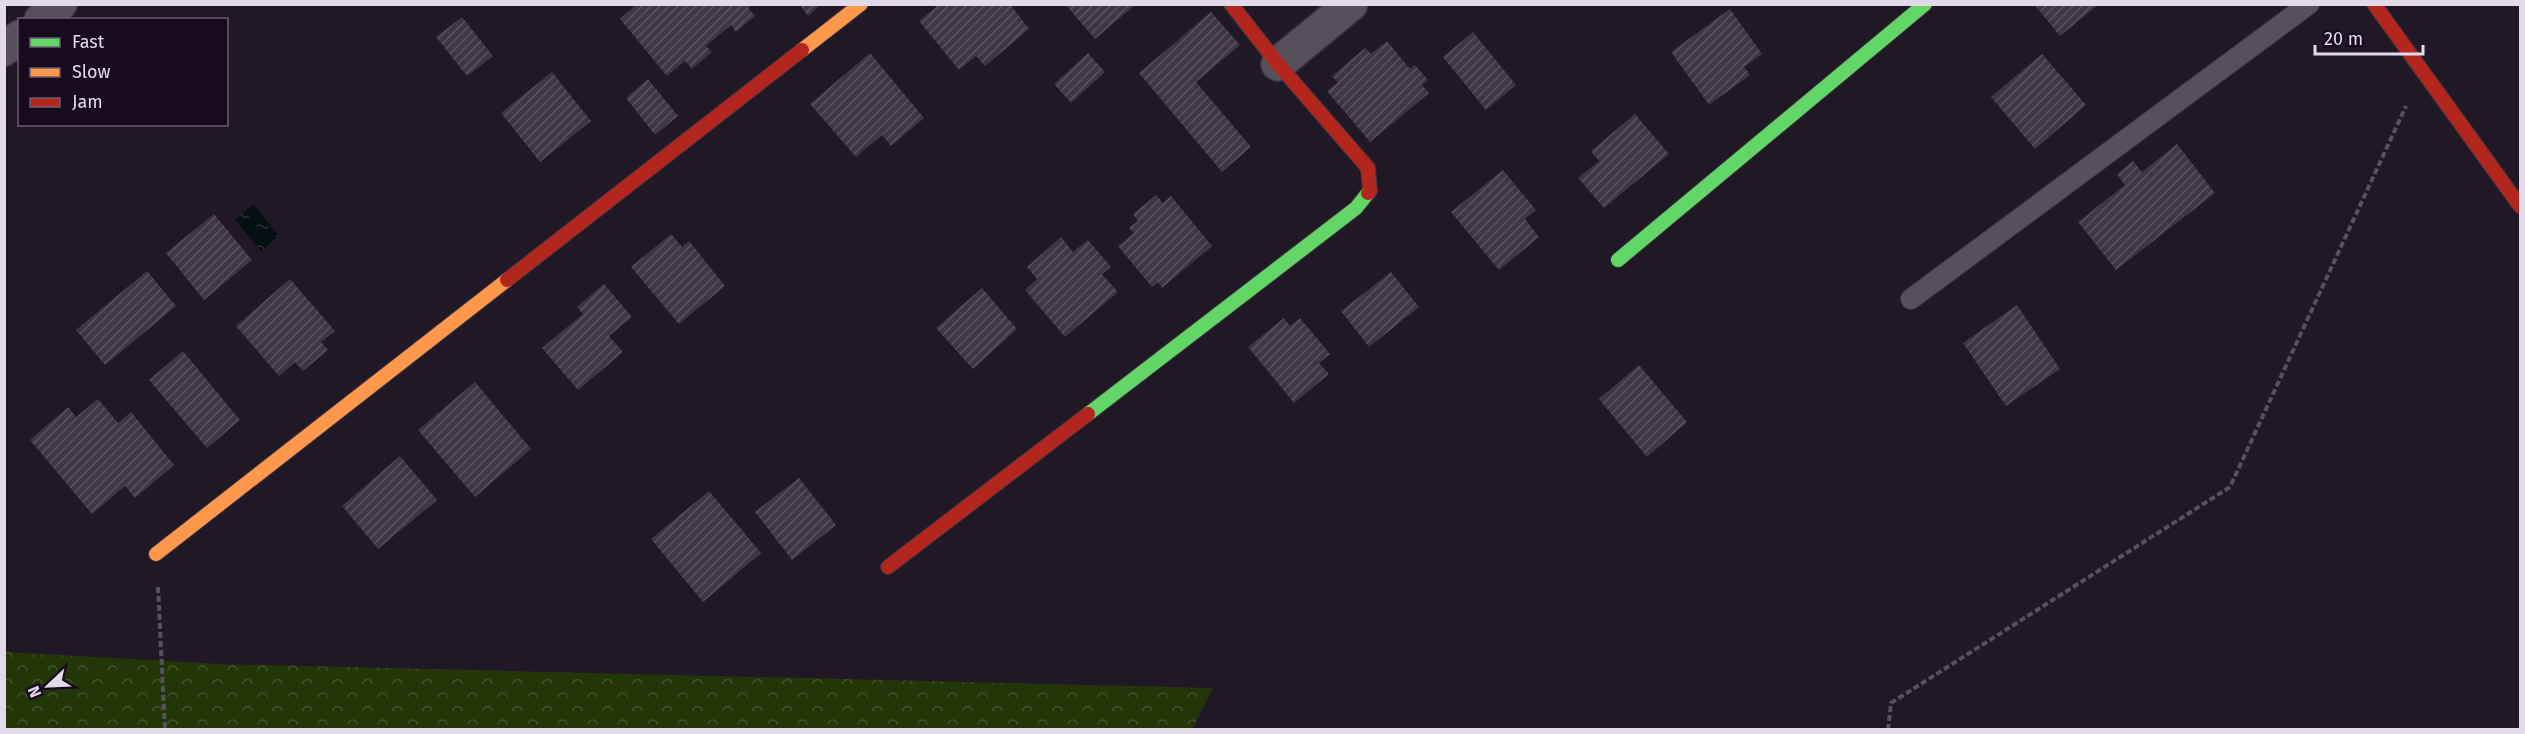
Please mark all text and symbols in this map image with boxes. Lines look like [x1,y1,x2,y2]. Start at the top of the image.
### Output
legend [18,18,228,126]
scale bar [2315,18,2423,56]
text: 20 m [2324,28,2363,50]
text: Fast [72,31,105,53]
text: Slow [72,61,111,83]
text: Jam [72,91,103,113]
north arrow [18,656,78,716]
text: N [24,683,45,700]

